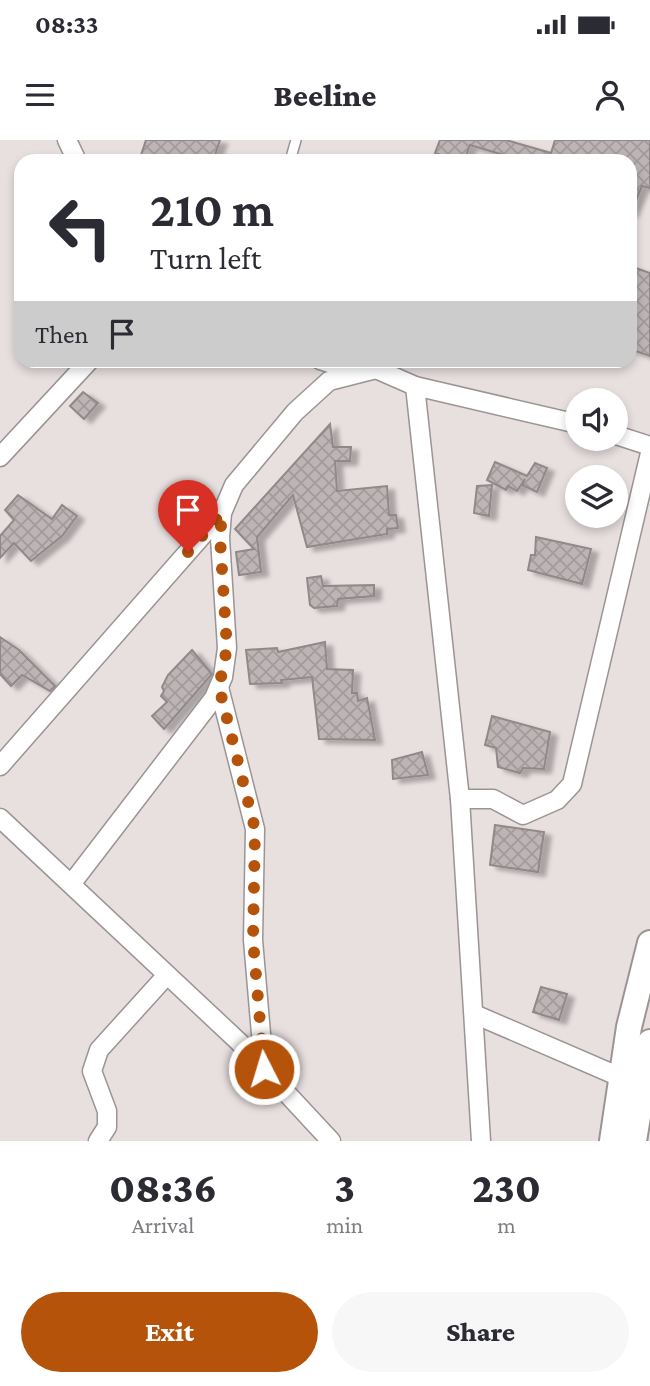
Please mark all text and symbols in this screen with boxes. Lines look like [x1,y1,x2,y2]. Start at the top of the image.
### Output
text: 08:33 [35,10,98,39]
icon: menu [21,76,59,114]
icon: person [591,76,629,114]
text: Beeline [273,77,377,113]
icon: left [35,182,126,273]
text: 210 m [150,182,274,237]
text: Turn left [150,240,261,276]
icon: arrive [103,315,141,353]
text: Then [35,320,89,349]
map controls [565,388,628,528]
button: sound [565,388,628,451]
button: layers [565,465,628,528]
pin [158,480,218,552]
icon: arrive [169,491,207,529]
position arrow [227,1032,301,1106]
text: 08:36 [109,1164,217,1211]
text: 3 [334,1164,355,1211]
text: 230 [472,1164,541,1211]
text: Arrival [132,1212,194,1238]
text: min [326,1212,363,1238]
text: m [497,1212,516,1238]
button: Exit [21,1292,318,1372]
button: Share [332,1292,629,1372]

